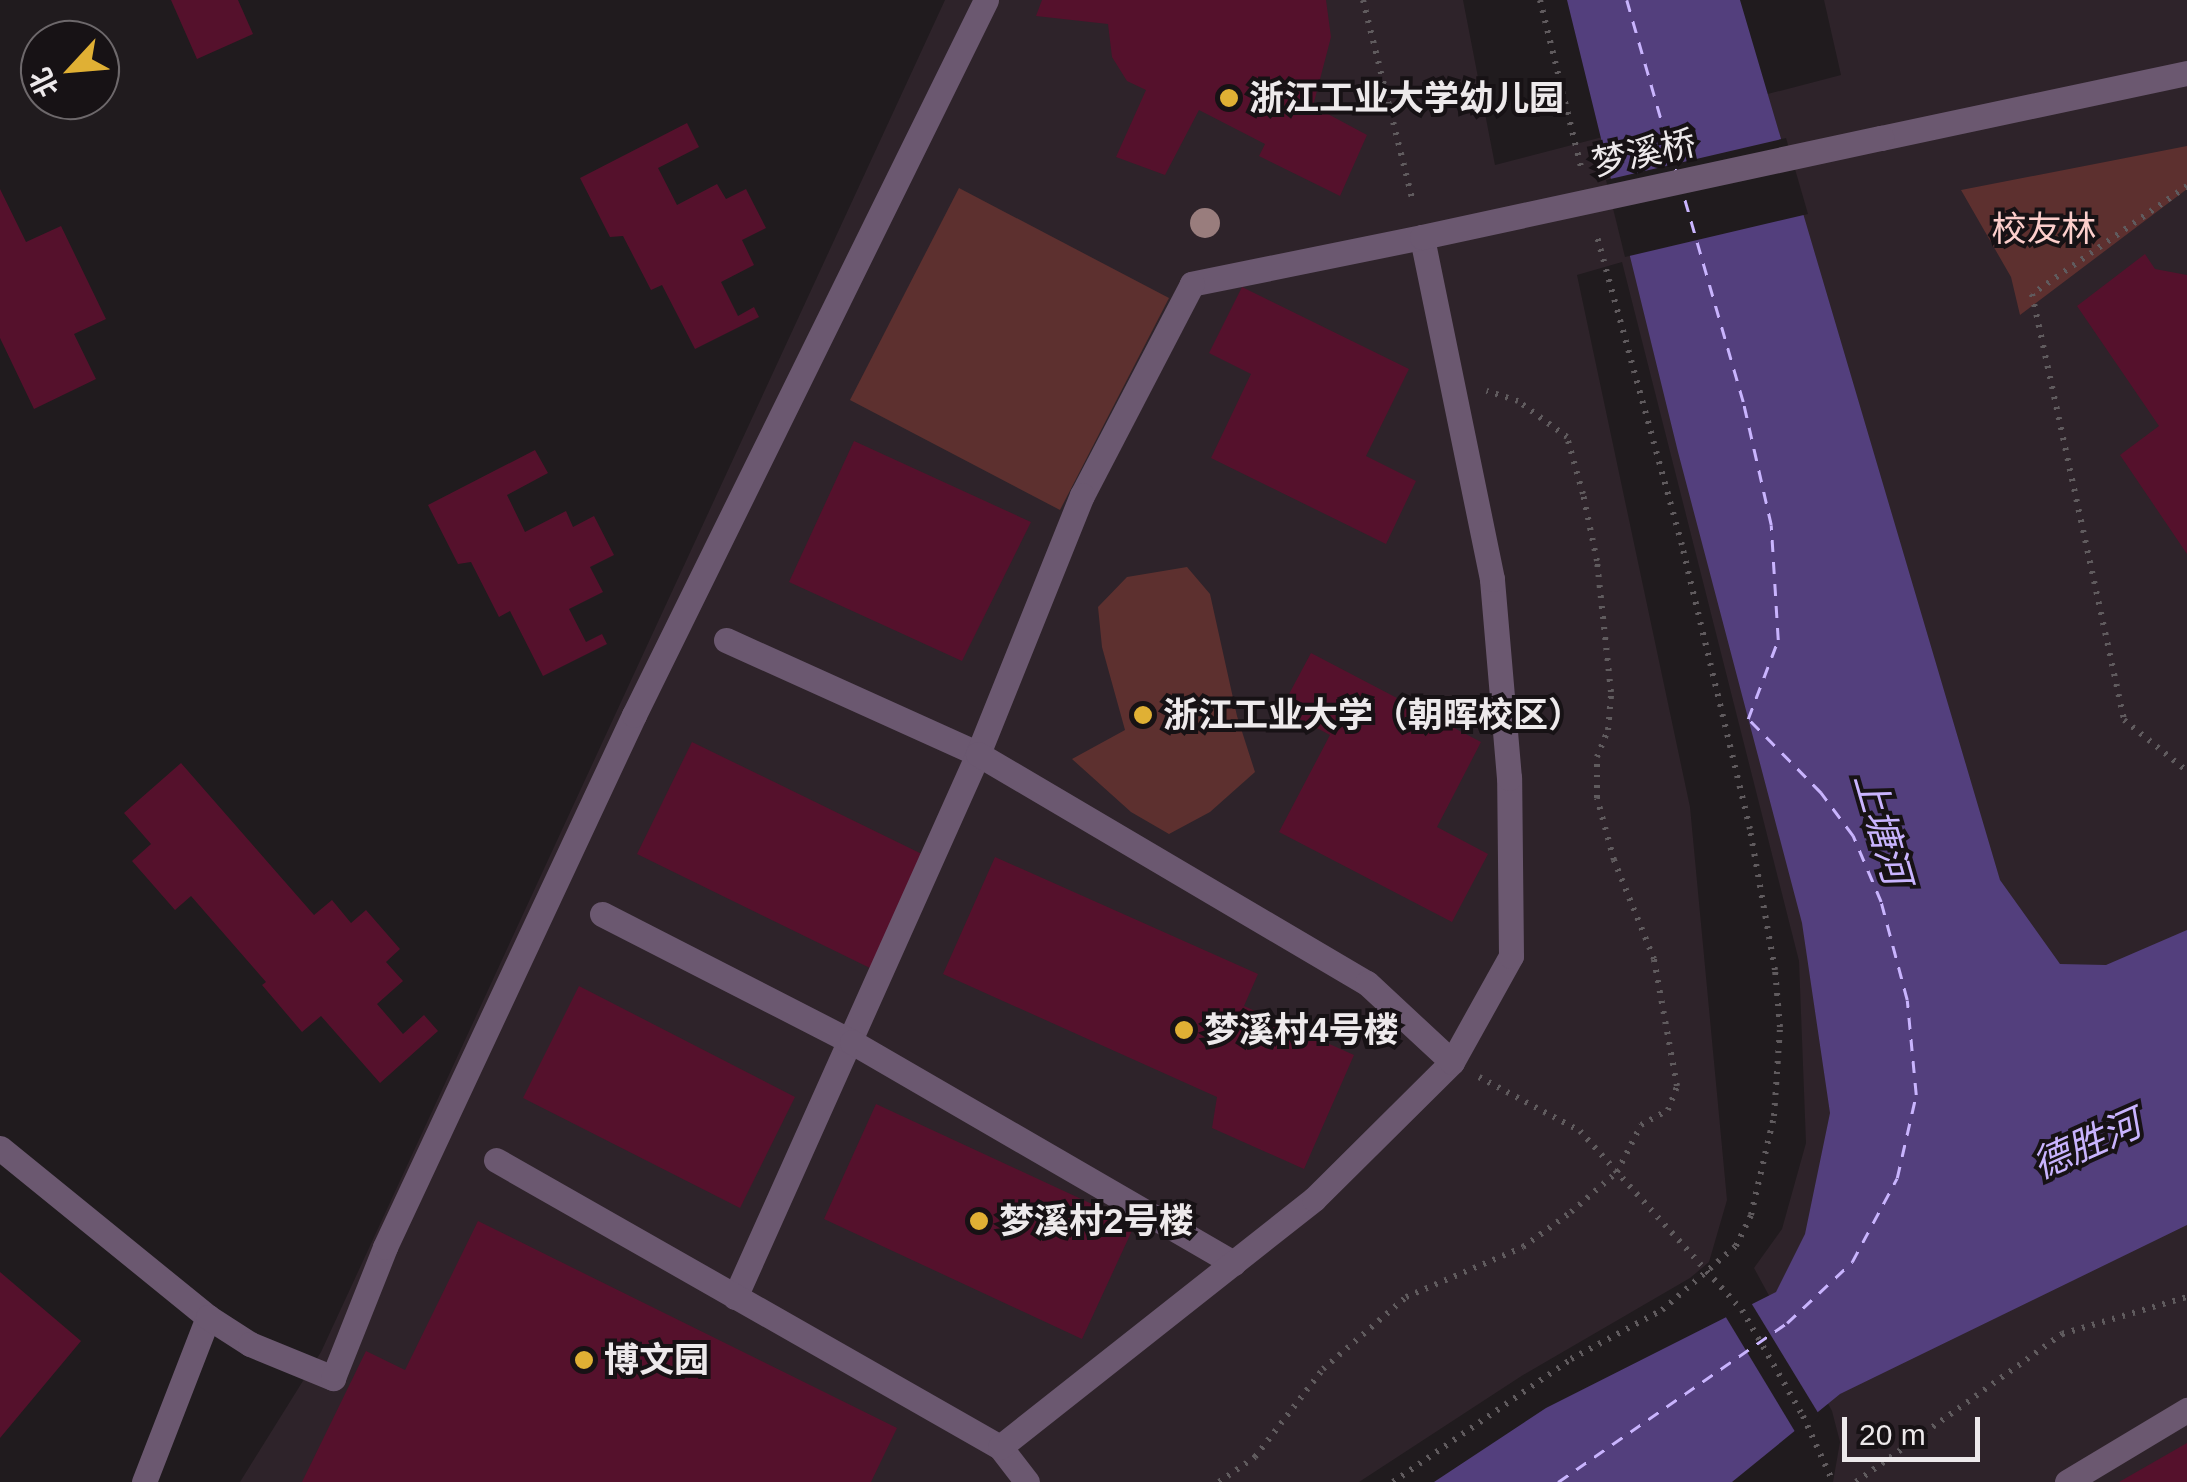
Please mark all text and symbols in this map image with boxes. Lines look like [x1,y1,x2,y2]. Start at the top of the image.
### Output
north arrow [20,20,120,120]
text: 北 [24,63,64,102]
place label: 浙江工业大学幼儿园 [1249,77,1564,119]
marker: 浙江工业大学幼儿园 [1218,87,1240,109]
street label: 梦溪桥 [1588,122,1700,184]
park label: 校友林 [1992,208,2096,250]
place label: 浙江工业大学（朝晖校区） [1163,694,1583,736]
marker: 浙江工业大学（朝晖校区） [1132,704,1154,726]
water label: 上塘河 [1844,768,1920,890]
place label: 梦溪村4号楼 [1204,1009,1398,1051]
marker: 梦溪村4号楼 [1173,1019,1195,1041]
water label: 德胜河 [2026,1101,2148,1189]
place label: 梦溪村2号楼 [999,1200,1193,1242]
marker: 梦溪村2号楼 [968,1210,990,1232]
place label: 博文园 [604,1339,709,1381]
marker: 博文园 [573,1349,595,1371]
scale bar [1847,1397,1984,1459]
text: 20 m [1859,1418,1926,1451]

